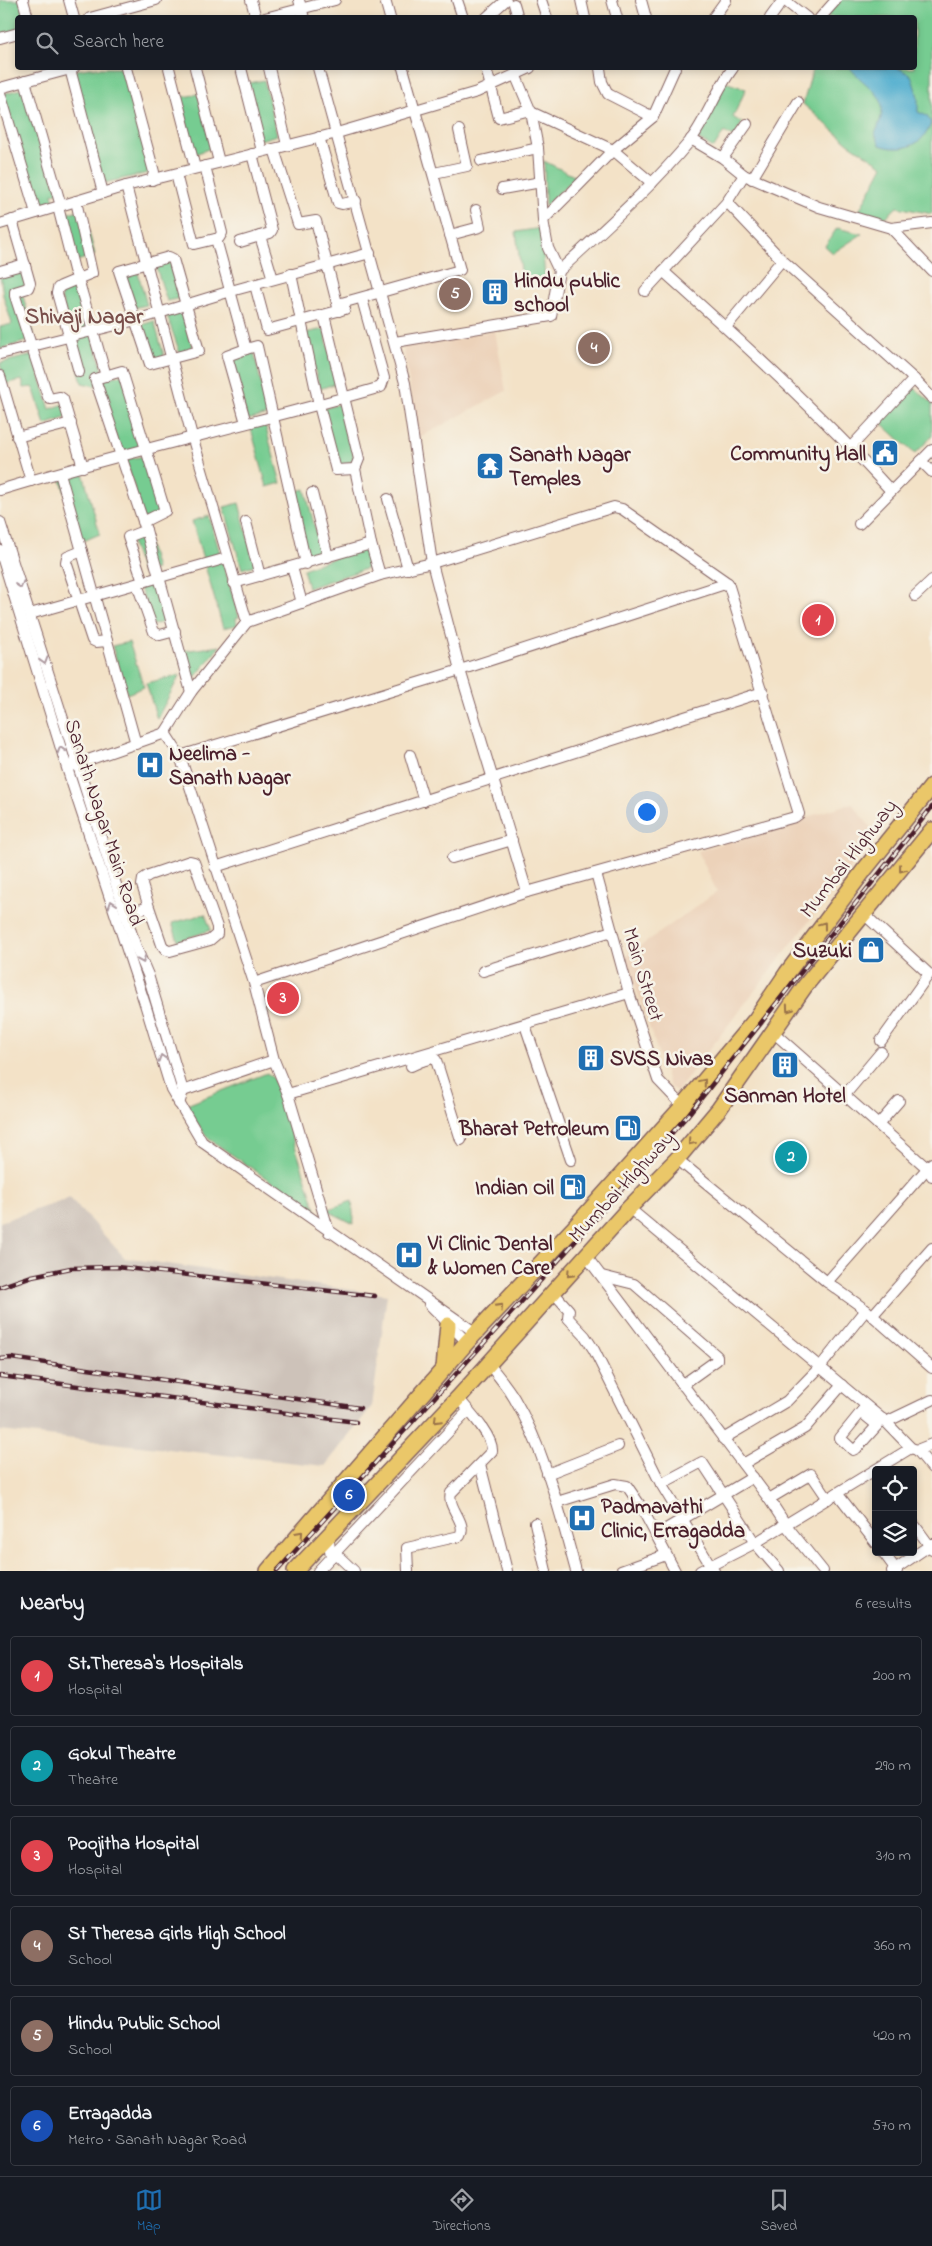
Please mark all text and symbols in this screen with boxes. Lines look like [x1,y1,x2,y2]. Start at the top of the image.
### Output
search box [15,15,917,70]
icon: search [33,29,61,57]
text: Search here [73,29,164,56]
place label: Hindu public school [514,267,620,321]
pin: 5 [439,275,471,313]
building icon: Hindu public school [480,277,510,307]
district label: Shivaji Nagar [25,302,144,335]
pin: 4 [578,329,610,367]
public building icon: Community Hall [870,438,900,468]
place label: Community Hall [730,440,866,472]
place label: Sanath Nagar Temples [509,441,631,495]
temple icon: Sanath Nagar Temples [475,451,505,481]
one-way arrow [15,580,25,588]
pin: 1 [802,601,834,639]
one-way arrow [39,656,49,665]
street label: Sanath Nagar Main Road [54,715,151,931]
place label: Neelima - Sanath Nagar [169,740,291,796]
one-way arrow [57,746,67,754]
hospital icon: Neelima - Sanath Nagar [135,750,165,780]
street label: Mumbai Highway [793,793,907,926]
your location [634,799,660,825]
one-way arrow [900,863,908,872]
one-way arrow [108,900,118,909]
one-way arrow [817,922,825,931]
street label: Main Street [614,924,671,1025]
shop icon: Suzuki [856,935,886,965]
place label: Suzuki [793,937,852,967]
one-way arrow [135,955,146,964]
pin: 3 [267,979,299,1017]
one-way arrow [786,1003,795,1013]
building icon: SVSS Nivas [576,1043,606,1073]
place label: SVSS Nivas [610,1045,714,1075]
building icon: Sanman Hotel [770,1050,800,1080]
one-way arrow [157,1055,167,1063]
one-way arrow [697,1079,705,1088]
place label: Sanman Hotel [724,1082,846,1112]
fuel station icon: Bharat Petroleum [613,1113,643,1143]
place label: Bharat Petroleum [458,1115,609,1145]
street label: Mumbai Highway [562,1125,684,1252]
one-way arrow [688,1136,697,1145]
pin: 2 [775,1138,807,1176]
fuel station icon: Indian Oil [558,1172,588,1202]
place label: Indian Oil [475,1174,554,1204]
place label: Vi Clinic Dental & Women Care [427,1230,553,1284]
hospital icon: Vi Clinic Dental & Women Care [394,1240,424,1270]
one-way arrow [567,1268,576,1277]
one-way arrow [494,1304,503,1313]
one-way arrow [434,1415,443,1424]
map controls [872,1466,917,1556]
button: locate [872,1466,917,1511]
pin: 6 [333,1476,365,1514]
place label: Padmavathi Clinic, Erragadda [601,1493,745,1549]
hospital icon: Padmavathi Clinic, Erragadda [567,1503,597,1533]
button: layers [872,1511,917,1556]
one-way arrow [294,1531,303,1540]
text: Nearby [20,1589,84,1619]
text: 6 results [855,1592,912,1616]
text: St.Theresa's Hospitals [68,1651,243,1678]
text: 1 [34,1664,40,1688]
text: 200 m [873,1664,911,1688]
text: Hospital [68,1678,122,1702]
text: Gokul Theatre [68,1741,176,1768]
text: 2 [33,1754,41,1778]
text: 290 m [875,1754,911,1778]
text: Theatre [68,1768,118,1792]
text: Poojitha Hospital [68,1831,199,1858]
text: 3 [34,1844,40,1868]
text: 310 m [876,1844,911,1868]
text: Hospital [68,1858,122,1882]
text: St Theresa Girls High School [68,1921,286,1948]
text: 4 [34,1934,40,1958]
text: 360 m [874,1934,911,1958]
text: School [68,1948,112,1972]
text: Hindu Public School [68,2011,220,2038]
text: 5 [32,2024,42,2048]
text: 420 m [873,2024,911,2048]
text: School [68,2038,112,2062]
text: Erragadda [68,2101,152,2128]
text: 6 [33,2114,41,2138]
text: 570 m [872,2114,911,2138]
text: Metro · Sanath Nagar Road [68,2128,246,2152]
tab: Map [135,2186,163,2237]
tab: Directions [433,2186,491,2237]
tab: Saved [761,2186,797,2237]

